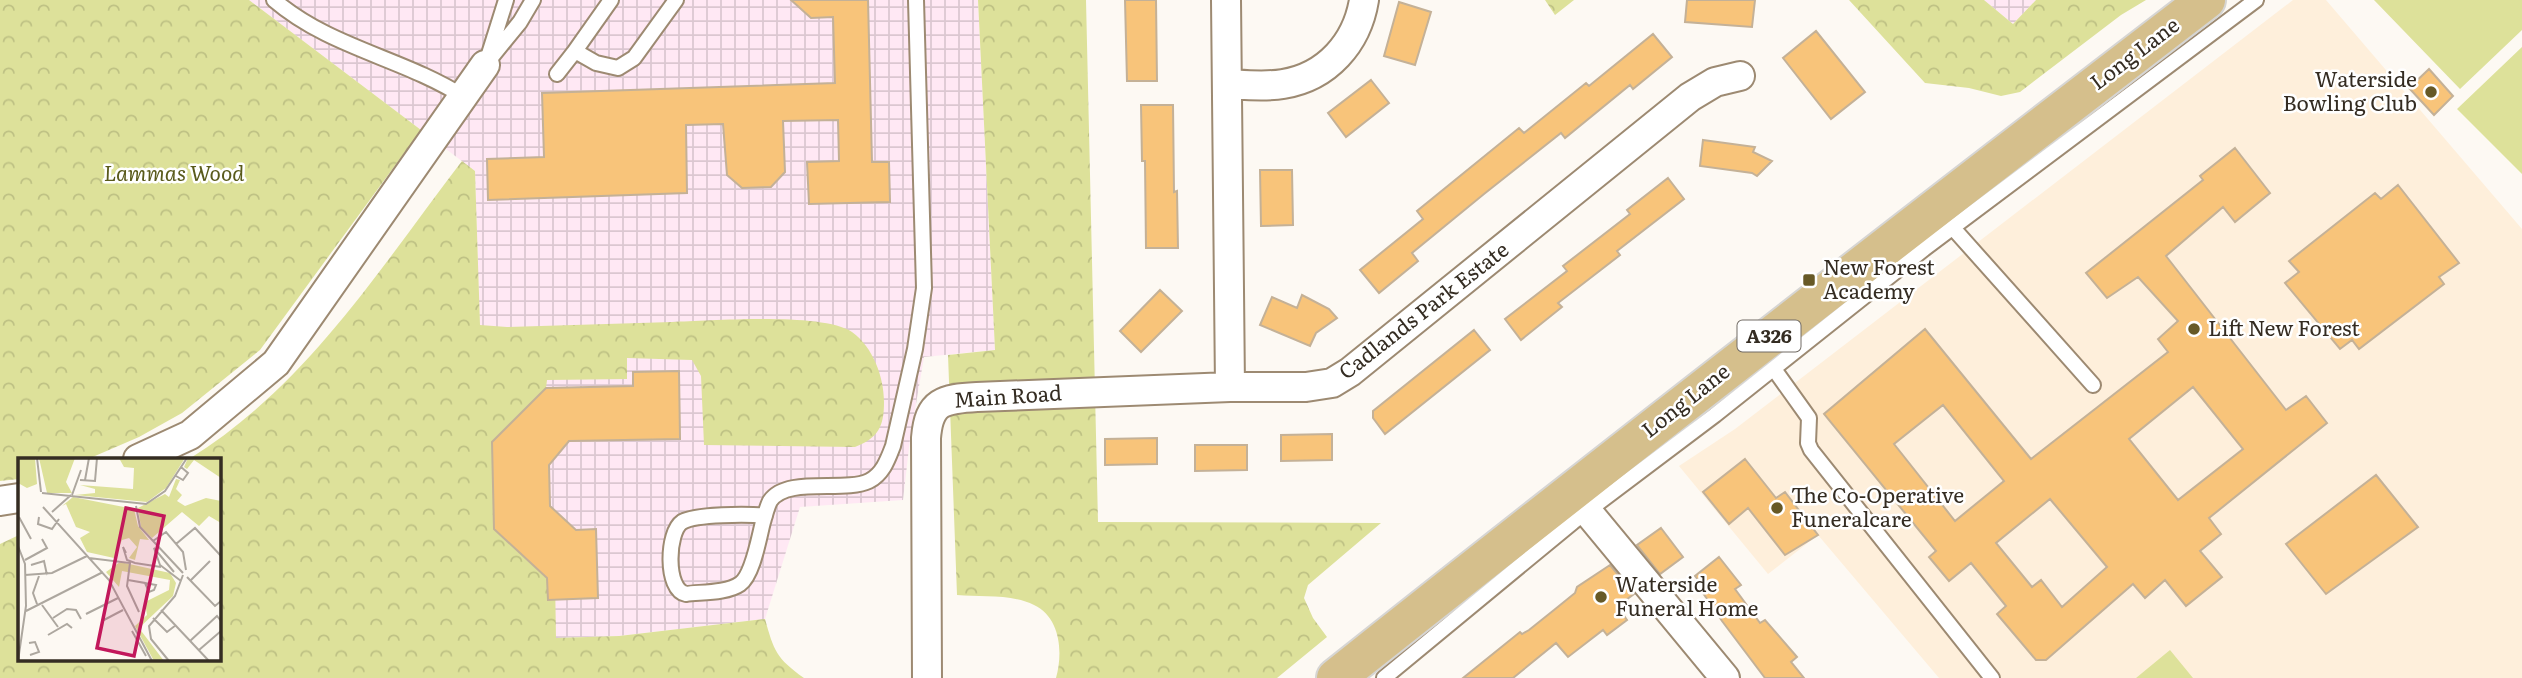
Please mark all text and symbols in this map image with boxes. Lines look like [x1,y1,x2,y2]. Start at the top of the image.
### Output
street label: Long Lane [2082,8,2185,96]
place label: Waterside Bowling Club [2283,62,2417,117]
marker: Waterside Bowling Club [2423,84,2439,100]
park label: Lammas Wood [104,156,244,187]
street label: Cadlands Park Estate [1331,233,1514,385]
place label: New Forest Academy [1823,250,1935,305]
marker: New Forest Academy [1801,272,1817,288]
place label: Lift New Forest [2208,311,2360,342]
road number: A326 [1738,320,1800,352]
marker: Lift New Forest [2186,321,2202,337]
street label: Long Lane [1634,355,1735,443]
street label: Main Road [953,375,1063,414]
inset map [18,458,220,660]
place label: The Co-Operative Funeralcare [1791,478,1964,533]
marker: The Co-Operative Funeralcare [1769,500,1785,516]
place label: Waterside Funeral Home [1615,567,1759,622]
marker: Waterside Funeral Home [1593,589,1609,605]

